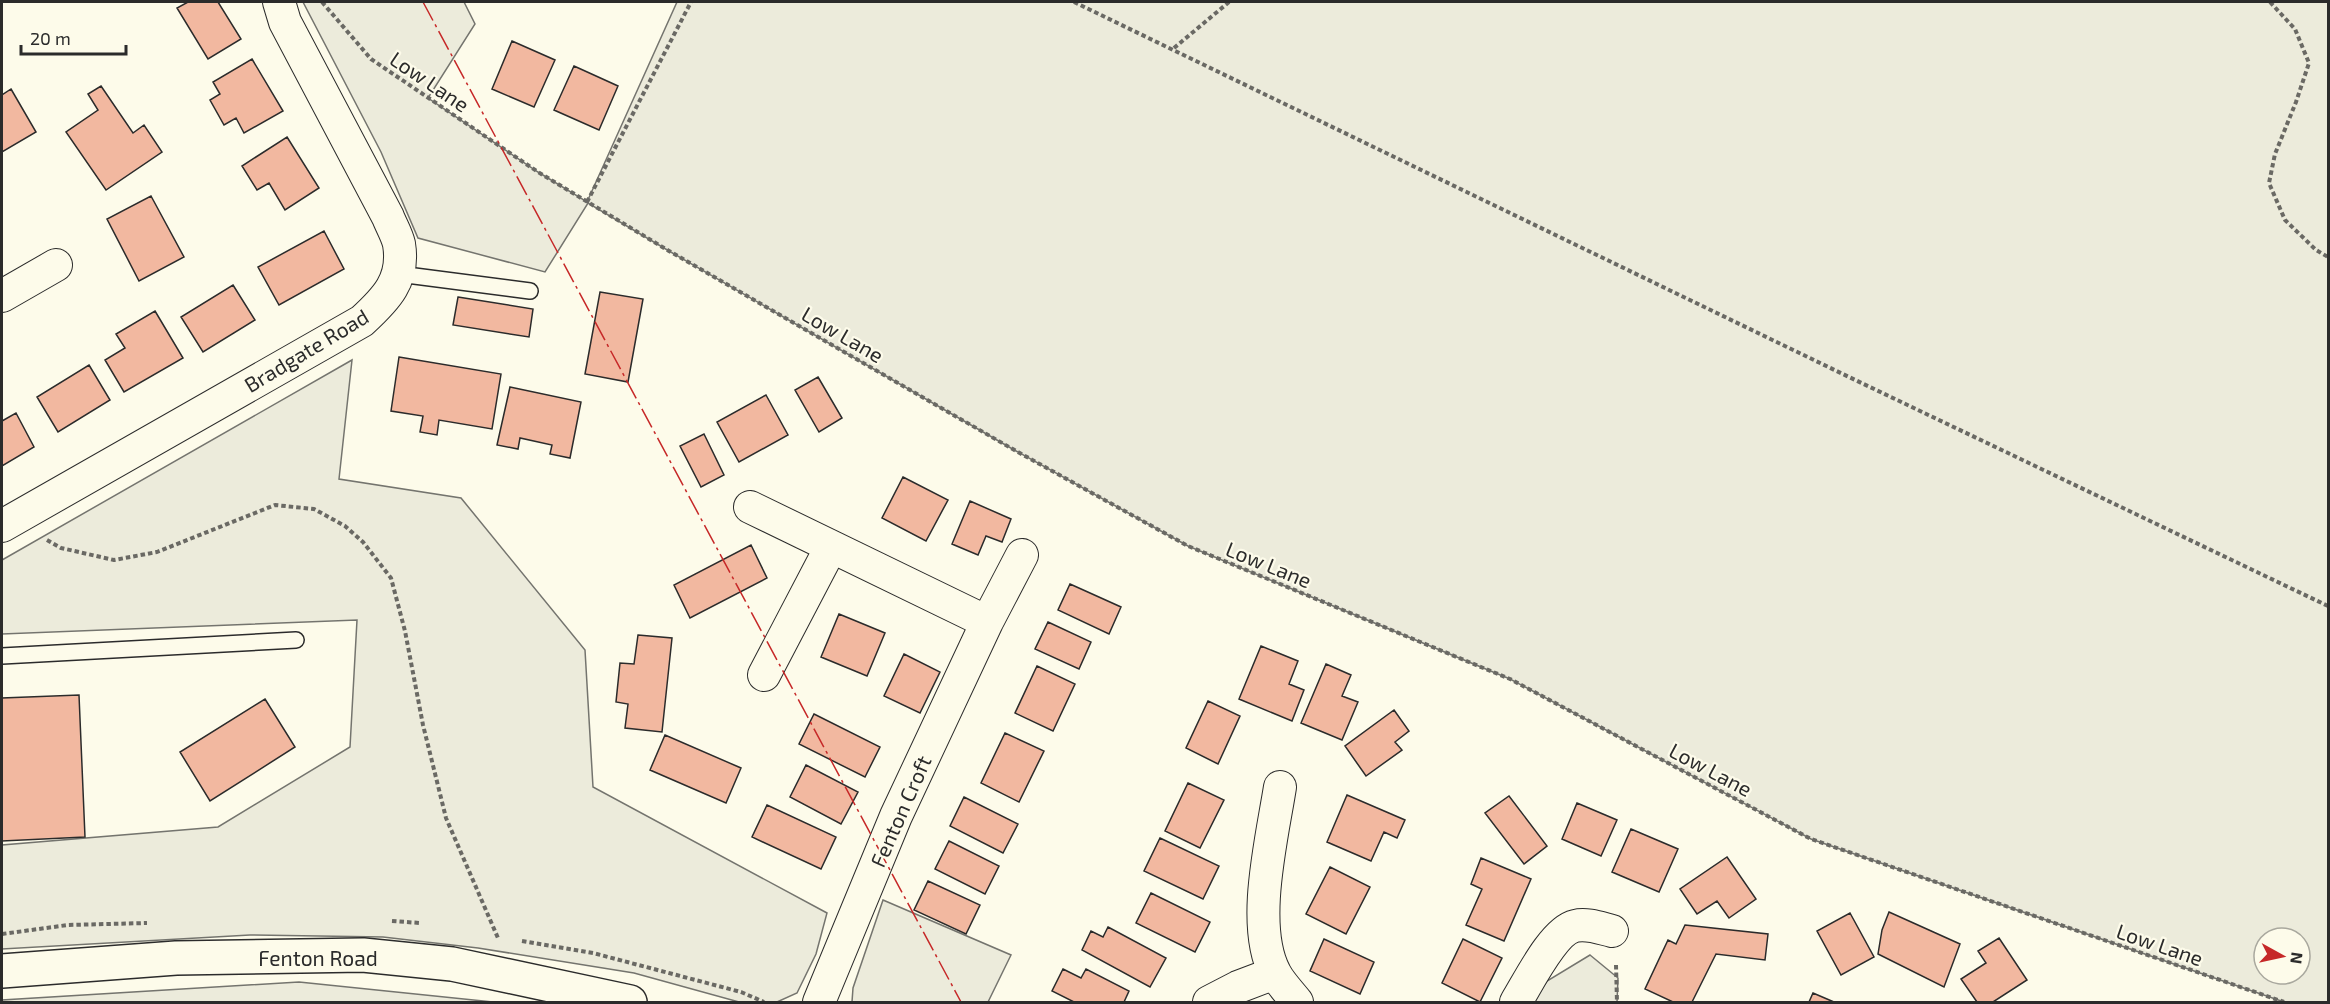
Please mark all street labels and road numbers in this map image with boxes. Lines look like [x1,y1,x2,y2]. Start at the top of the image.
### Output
street label: Low Lane [386,45,474,117]
street label: Low Lane [798,301,888,367]
street label: Bradgate Road [239,303,373,397]
street label: Low Lane [1223,536,1315,592]
street label: Low Lane [1665,737,1757,801]
street label: Fenton Croft [864,751,936,871]
street label: Low Lane [2113,918,2207,970]
street label: Fenton Road [258,945,378,970]

